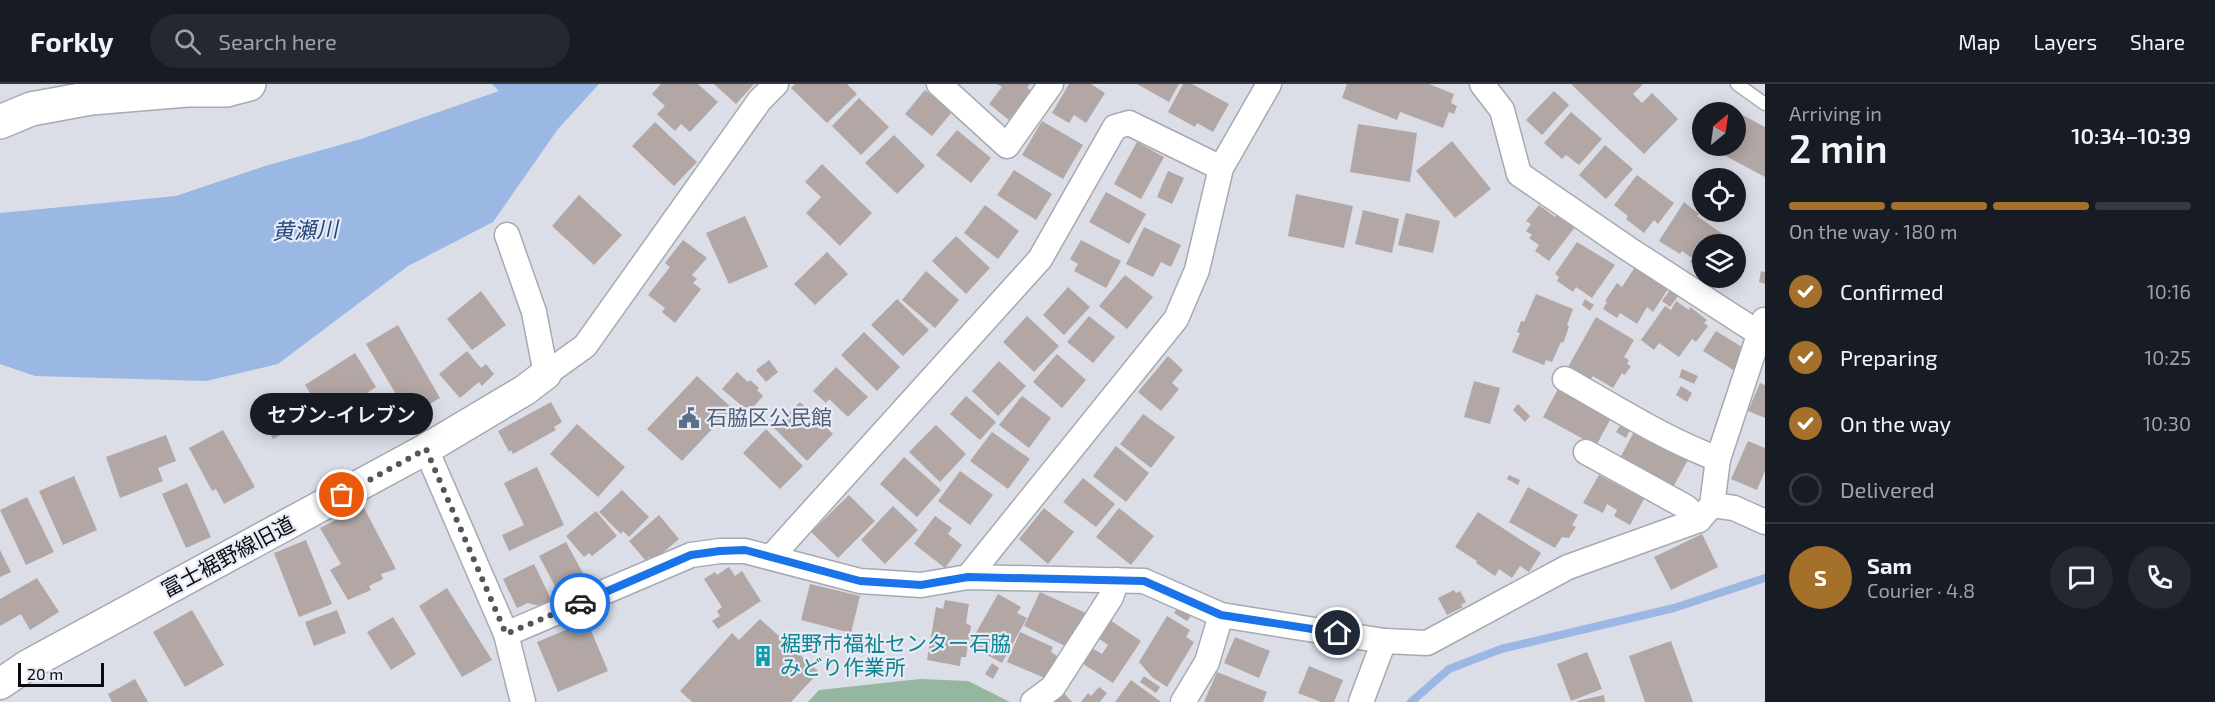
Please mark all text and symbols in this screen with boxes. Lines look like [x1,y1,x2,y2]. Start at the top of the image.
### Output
search box [150,14,570,68]
text: Forkly [30,24,114,58]
icon: search [171,25,204,58]
text: Search here [219,28,337,54]
text: Map [1958,29,2000,54]
text: Layers [2033,29,2097,54]
text: Share [2130,29,2185,54]
text: Arriving in [1789,101,1882,125]
north arrow [1692,102,1746,156]
map controls [1692,102,1746,288]
text: 10:34–10:39 [2071,122,2191,148]
text: 2 min [1789,124,1888,171]
button: locate [1692,168,1746,222]
water label: 黄瀬川 [272,215,340,243]
text: On the way · 180 m [1789,219,1957,243]
button: layers [1692,234,1746,288]
icon: check [1789,275,1822,308]
text: Confirmed [1840,278,1944,304]
text: 10:16 [2147,279,2191,303]
icon: check [1789,341,1822,374]
text: Preparing [1840,344,1938,370]
text: 10:25 [2144,345,2191,369]
callout: セブン-イレブン [250,393,434,435]
text: セブン-イレブン [267,402,416,426]
place label: 石脇区公民館 [706,404,832,429]
public building icon: 石脇区公民館 [677,406,701,430]
icon: check [1789,407,1822,440]
text: On the way [1840,410,1951,436]
text: 10:30 [2143,411,2191,435]
pin [316,469,367,520]
text: Delivered [1840,476,1935,502]
icon: bag [325,478,358,511]
street label: 富士裾野線旧道 [157,510,298,601]
button: chat [2050,546,2113,609]
button: phone [2128,546,2191,609]
text: Sam [1867,552,1912,578]
text: S [1814,564,1827,590]
courier [550,573,610,633]
text: Courier · 4.8 [1867,578,1975,602]
icon: car [564,587,597,620]
pin [1312,607,1363,658]
icon: home [1321,616,1354,649]
place label: 裾野市福祉センター石脇 みどり作業所 [780,630,1011,679]
building icon: 裾野市福祉センター石脇 みどり作業所 [751,644,775,668]
scale bar [18,660,104,688]
text: 20 m [27,664,63,683]

